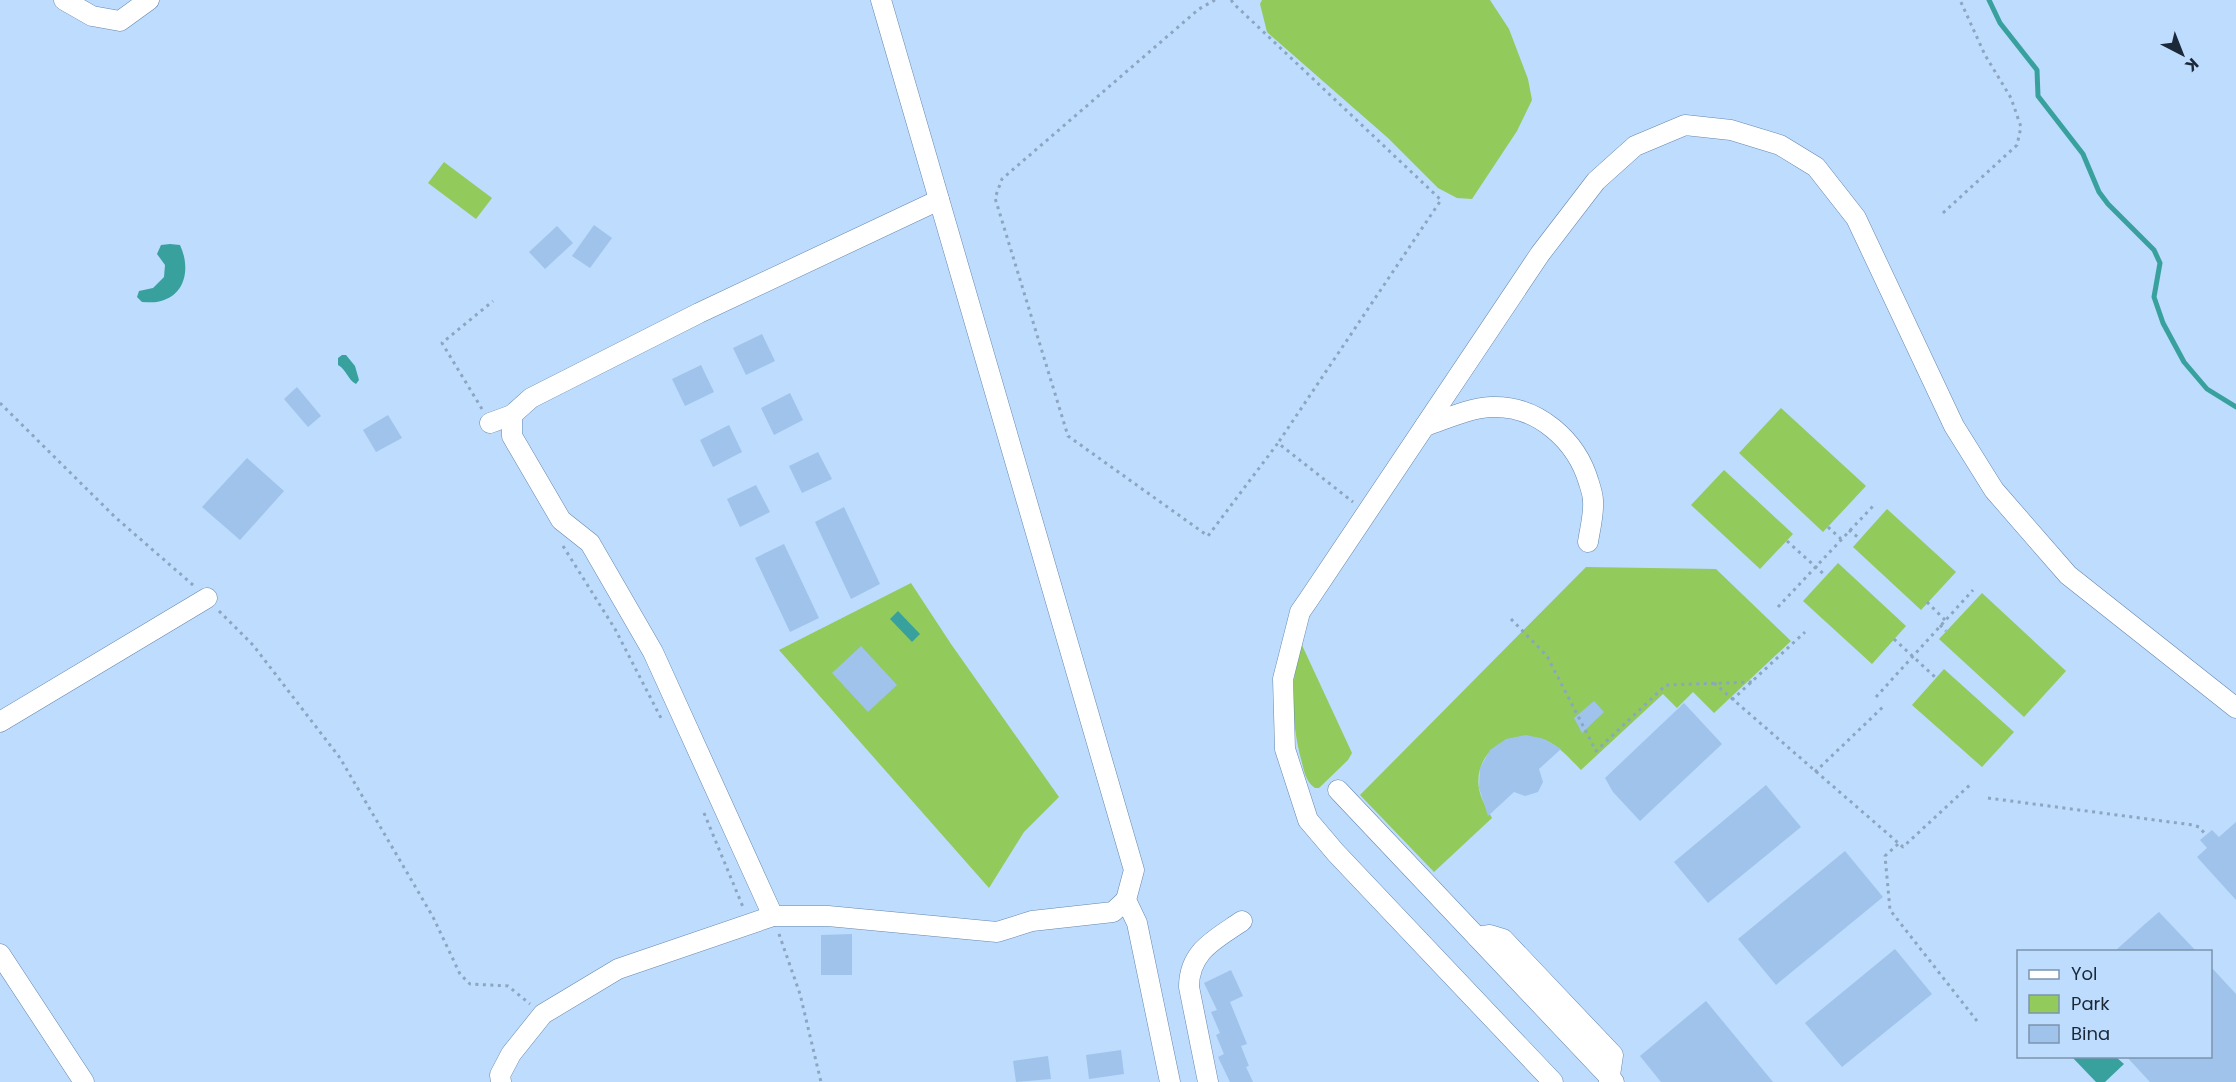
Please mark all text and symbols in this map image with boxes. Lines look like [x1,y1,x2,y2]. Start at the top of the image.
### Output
north arrow [2152,24,2212,84]
text: K [2180,52,2204,77]
legend [2017,950,2212,1058]
text: Yol [2071,961,2097,986]
text: Park [2071,991,2110,1016]
text: Bina [2071,1021,2110,1046]

